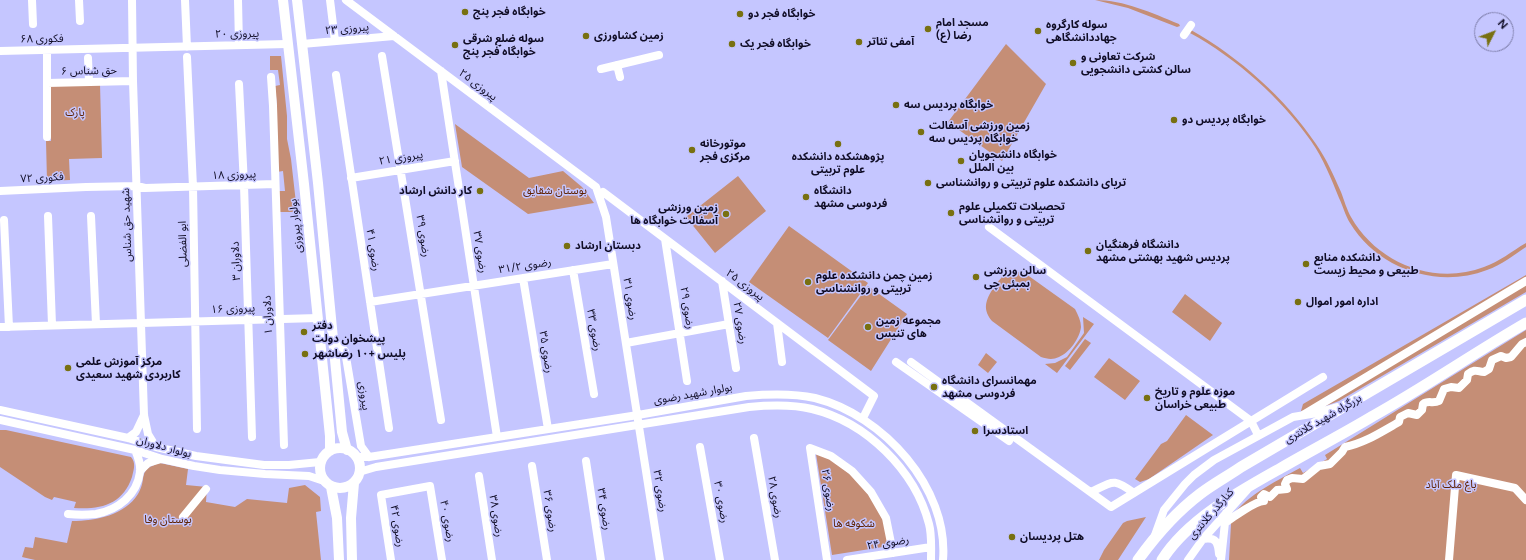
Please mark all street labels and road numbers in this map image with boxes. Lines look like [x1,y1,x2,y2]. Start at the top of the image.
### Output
street label: پیروزی ۲۳ [324,20,370,38]
street label: پیروزی ۲۰ [215,27,259,41]
street label: فکوری ۶۸ [20,32,64,46]
street label: حق شناس ۶ [61,64,117,78]
street label: پیروزی ۲۵ [456,66,500,104]
street label: پیروزی ۲۱ [378,148,424,168]
street label: پیروزی ۱۸ [212,168,256,182]
street label: فکوری ۷۲ [20,170,64,186]
street label: شهید حق شناس [119,188,135,262]
street label: بولوار پیروزی [287,198,305,254]
street label: رضوی ۳۹ [413,214,433,258]
street label: ابو الفضلی [176,221,190,267]
street label: رضوی ۴۱ [363,228,383,272]
street label: رضوی ۳۷ [470,230,490,274]
street label: دلاوران ۳ [229,241,243,281]
street label: رضوی ۳۱/۲ [498,255,552,277]
street label: پیروزی ۲۵ [723,266,767,304]
street label: رضوی ۳۱ [620,277,640,321]
street label: رضوی ۲۹ [677,286,697,330]
street label: دلاوران ۱ [261,295,275,335]
street label: رضوی ۲۷ [730,301,750,345]
street label: پیروزی ۱۶ [211,302,255,316]
street label: رضوی ۳۳ [584,308,604,352]
street label: رضوی ۳۵ [536,330,556,374]
street label: پیروزی [355,381,373,411]
street label: بولوار شهید رضوی [653,381,733,407]
street label: بزرگراه شهید کلانتری [1282,392,1364,446]
street label: بولوار دلاوران [135,433,193,461]
street label: رضوی ۲۶ [819,468,837,512]
street label: رضوی ۳۲ [650,469,670,513]
street label: رضوی ۲۸ [765,475,785,519]
street label: رضوی ۳۰ [711,480,731,524]
street label: کنارگذر کلانتری [1185,486,1237,542]
street label: رضوی ۳۴ [594,487,614,531]
street label: رضوی ۳۶ [540,489,560,533]
street label: رضوی ۳۸ [486,494,506,538]
street label: رضوی ۴۰ [437,499,457,543]
street label: رضوی ۴۲ [387,504,407,548]
street label: رضوی ۲۴ [866,533,910,553]

